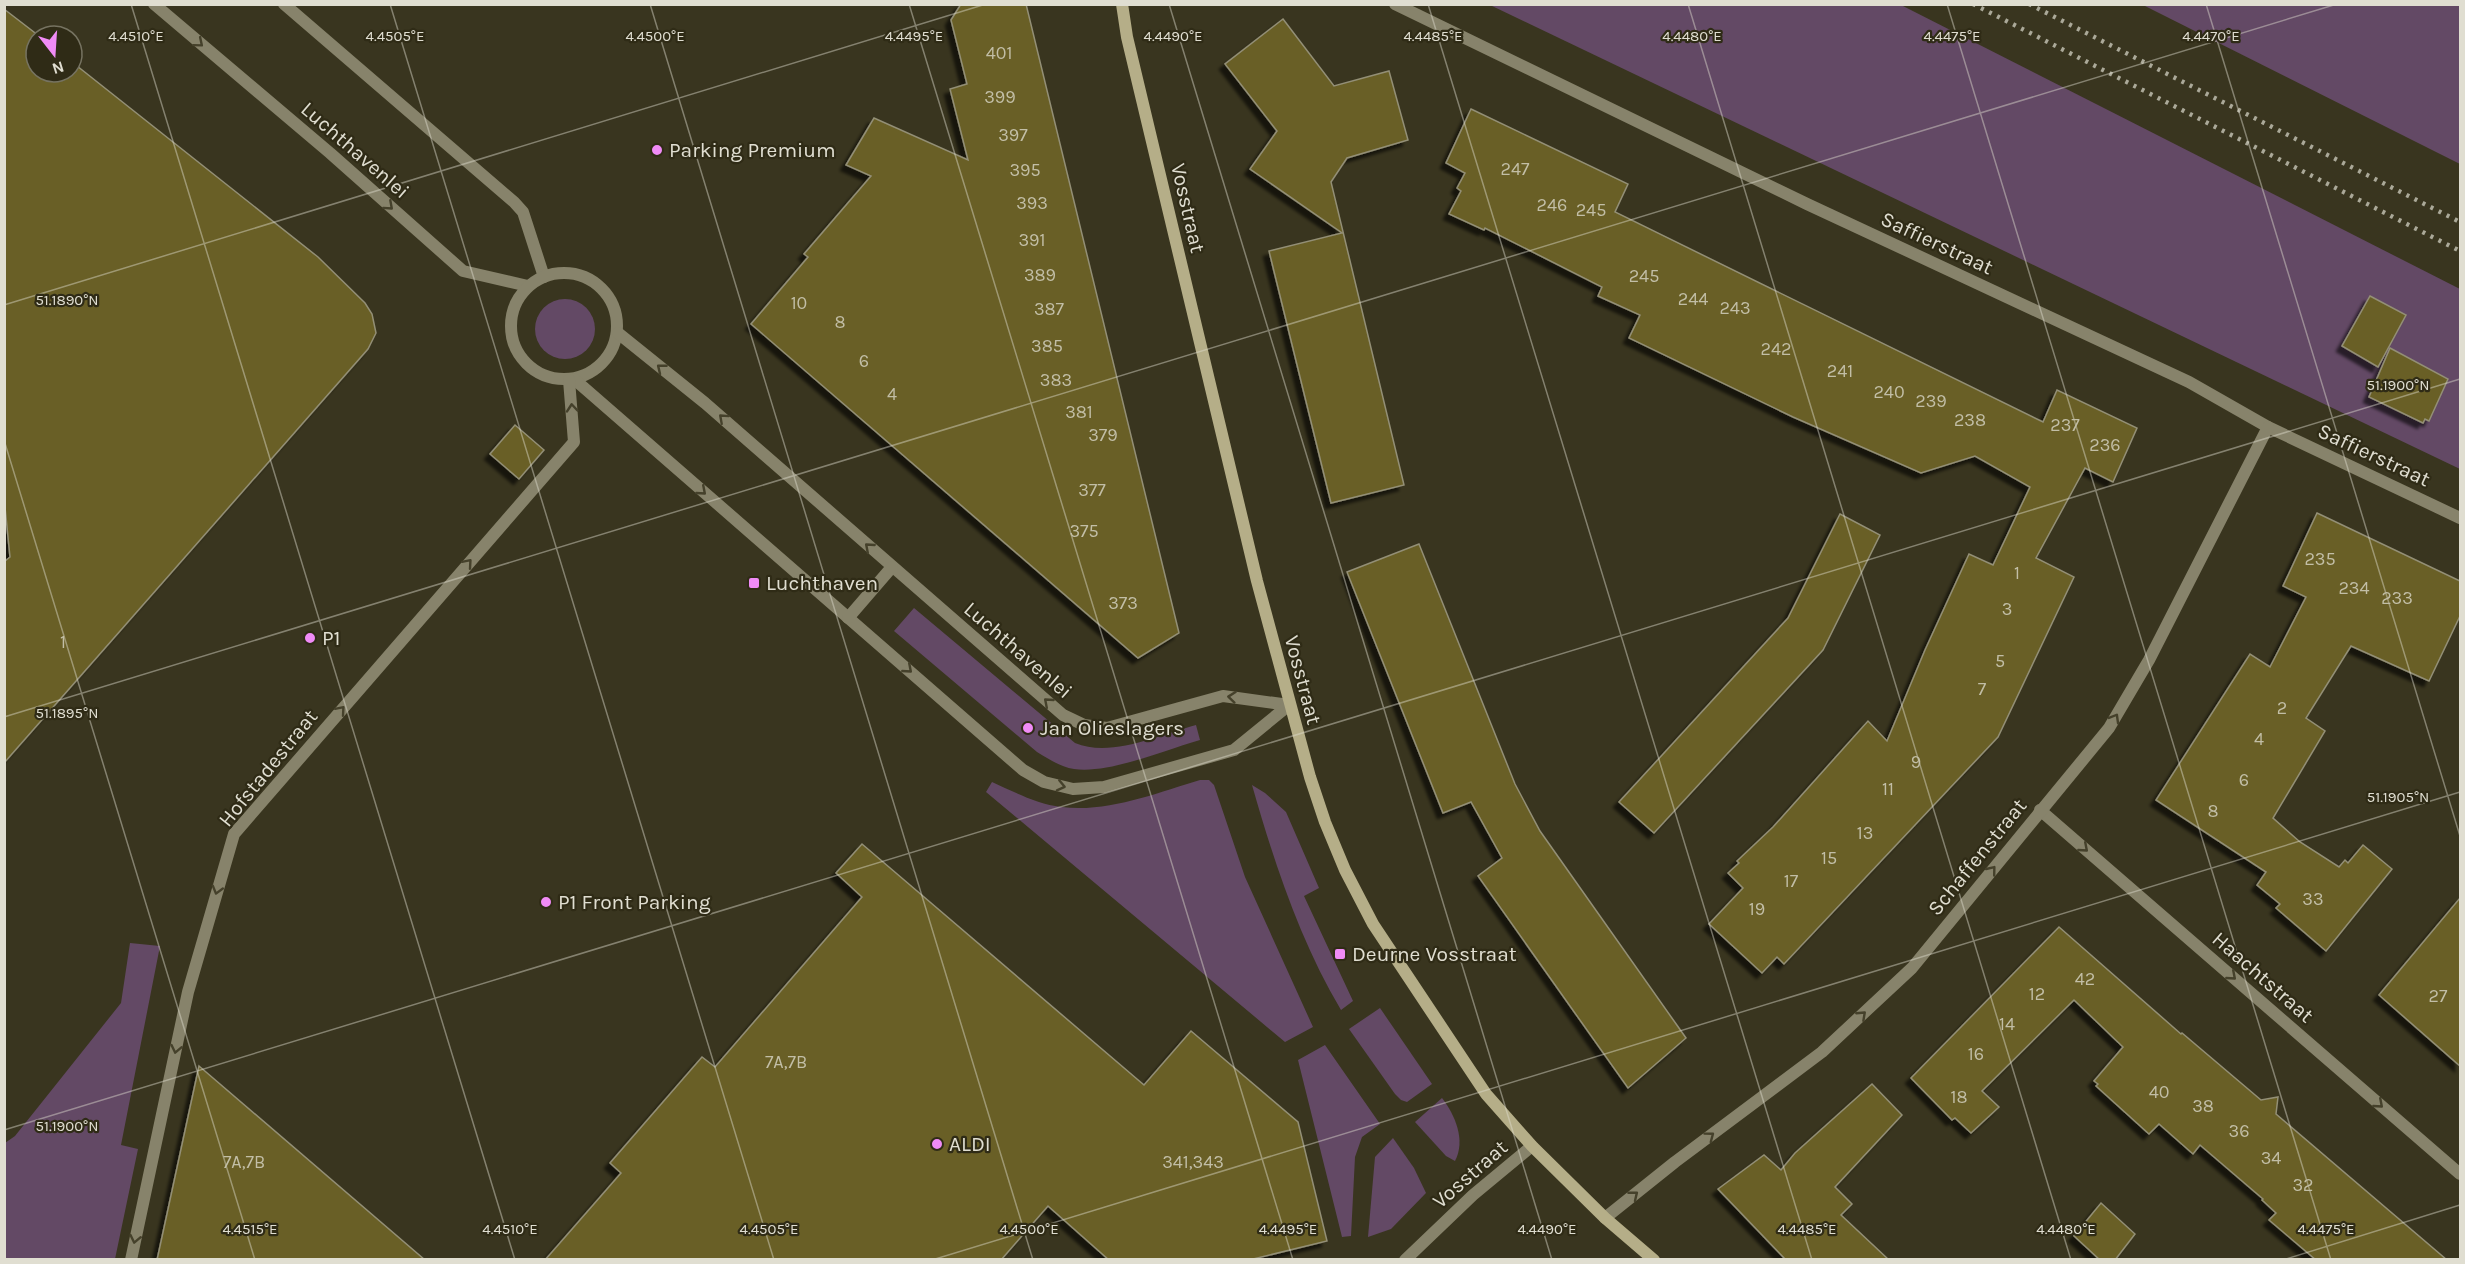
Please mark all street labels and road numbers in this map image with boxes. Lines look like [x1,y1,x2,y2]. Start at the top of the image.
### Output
street label: Luchthavenlei [296,97,414,203]
street label: Vosstraat [1166,161,1210,255]
street label: Saffierstraat [1877,207,1997,279]
street label: Saffierstraat [2314,419,2434,491]
street label: Luchthavenlei [959,597,1077,703]
street label: Vosstraat [1280,633,1326,727]
street label: Hofstadestraat [214,705,323,831]
street label: Schaffenstraat [1923,794,2031,920]
street label: Haachtstraat [2208,927,2319,1027]
street label: Vosstraat [1428,1135,1512,1213]

